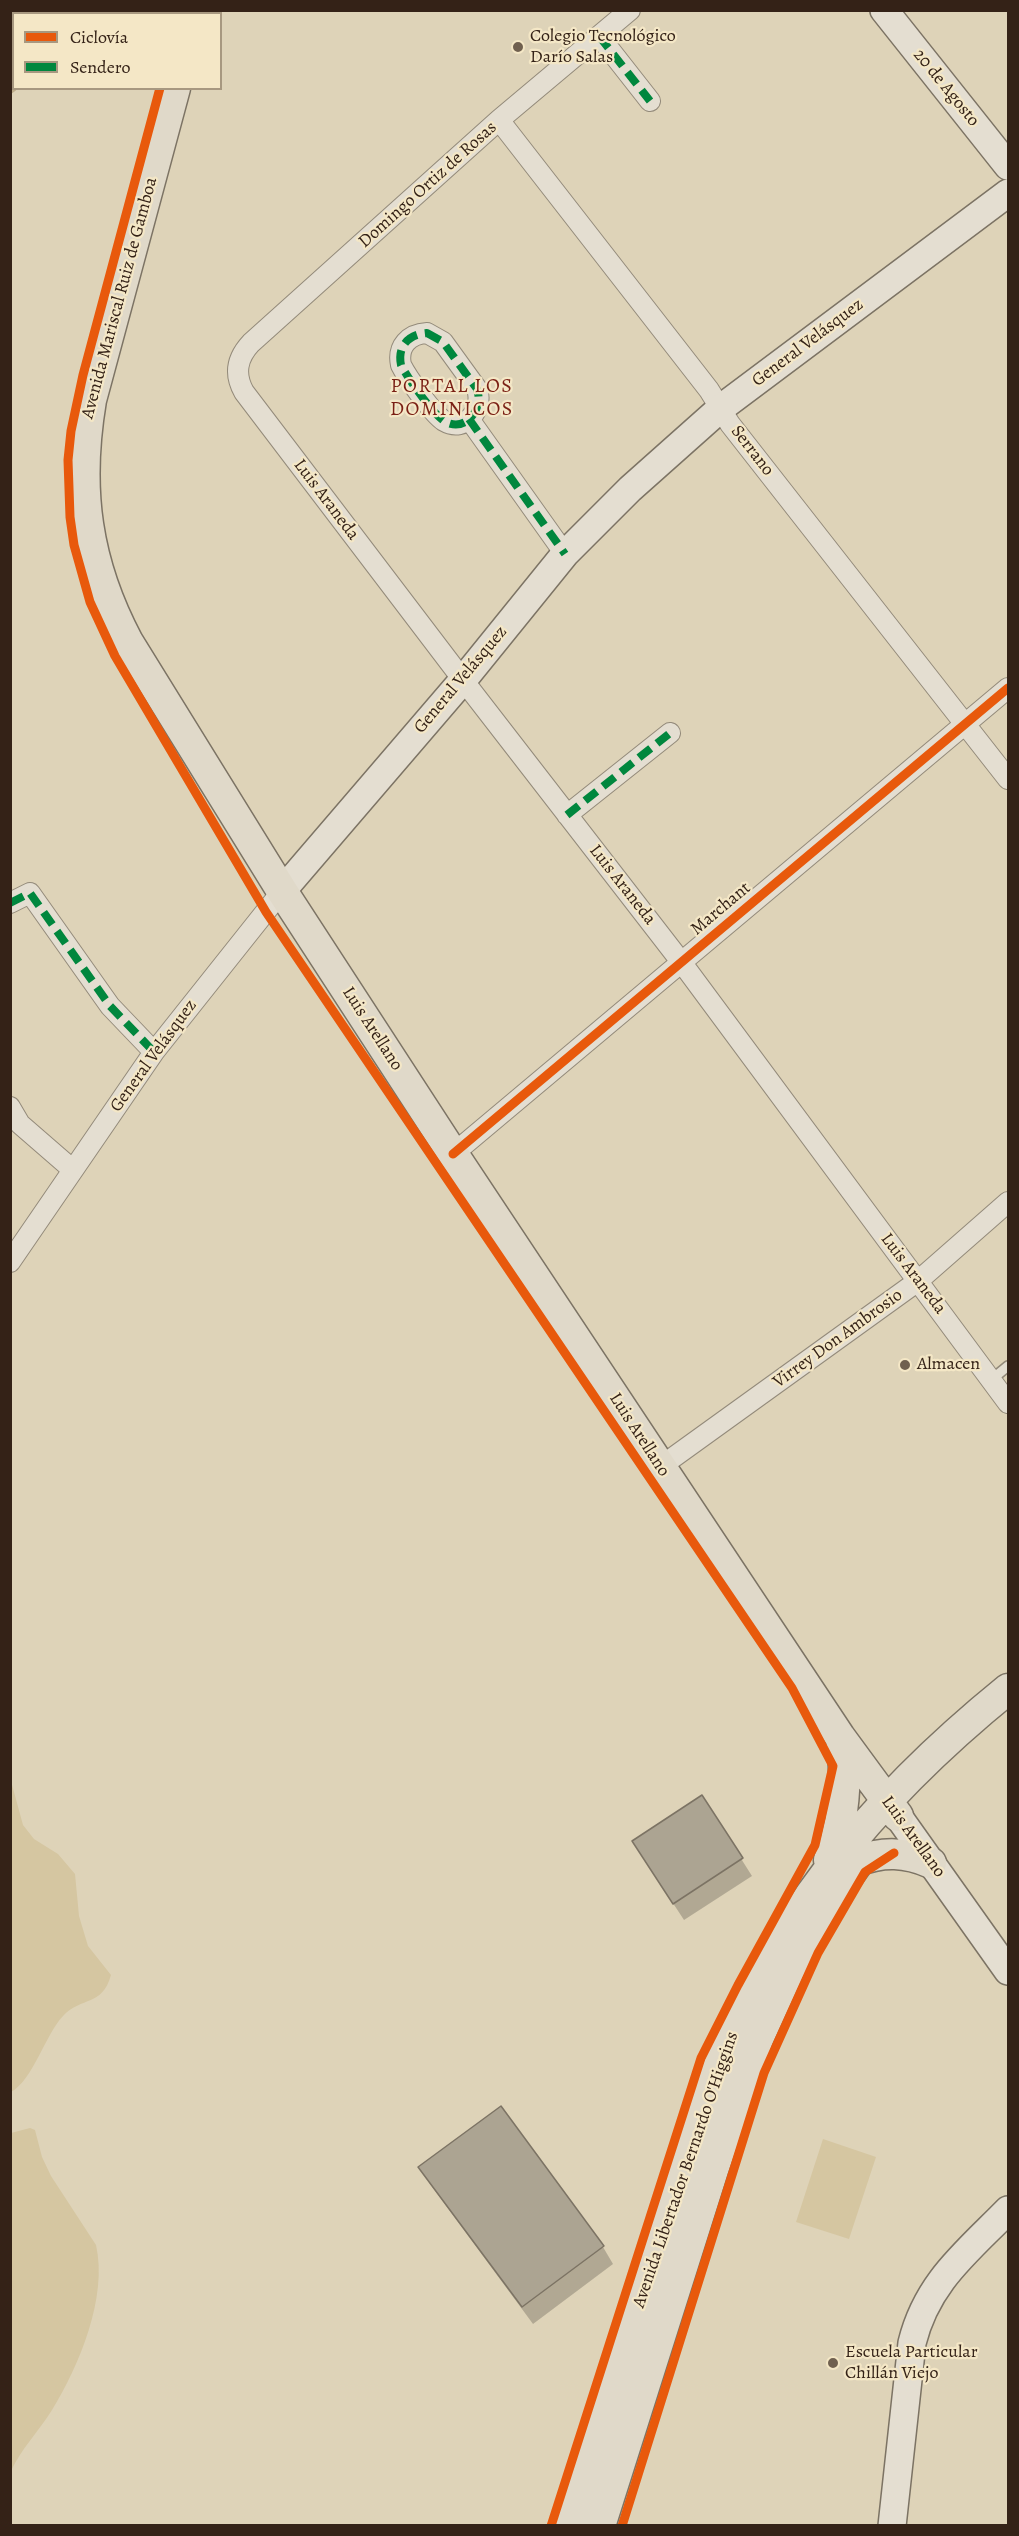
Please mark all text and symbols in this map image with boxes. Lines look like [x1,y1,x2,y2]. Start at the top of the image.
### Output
legend [12,12,222,90]
text: Ciclovía [70,25,128,49]
place label: Colegio Tecnológico Darío Salas [530,26,676,68]
marker: Colegio Tecnológico Darío Salas [511,40,525,54]
street label: 20 de Agosto [908,45,984,131]
text: Sendero [70,55,131,79]
street label: Domingo Ortiz de Rosas [354,117,502,253]
street label: Avenida Mariscal Ruiz de Gamboa [77,175,163,421]
street label: General Velásquez [748,294,868,392]
district label: PORTAL LOS DOMINICOS [390,375,514,422]
street label: Serrano [726,421,778,481]
street label: Luis Araneda [288,455,364,545]
street label: General Velásquez [410,622,512,738]
street label: Luis Araneda [584,841,660,929]
street label: Marchant [687,878,755,940]
street label: Luis Arellano [337,983,407,1075]
street label: General Velásquez [106,996,202,1116]
street label: Luis Araneda [875,1229,951,1319]
street label: Virrey Don Ambrosio [769,1285,907,1393]
place label: Almacen [917,1354,980,1376]
marker: Almacen [898,1358,912,1372]
street label: Luis Arellano [604,1389,674,1481]
street label: Luis Arellano [876,1792,950,1882]
street label: Avenida Libertador Bernardo O'Higgins [628,2029,744,2311]
place label: Escuela Particular Chillán Viejo [845,2342,978,2384]
marker: Escuela Particular Chillán Viejo [826,2356,840,2370]

